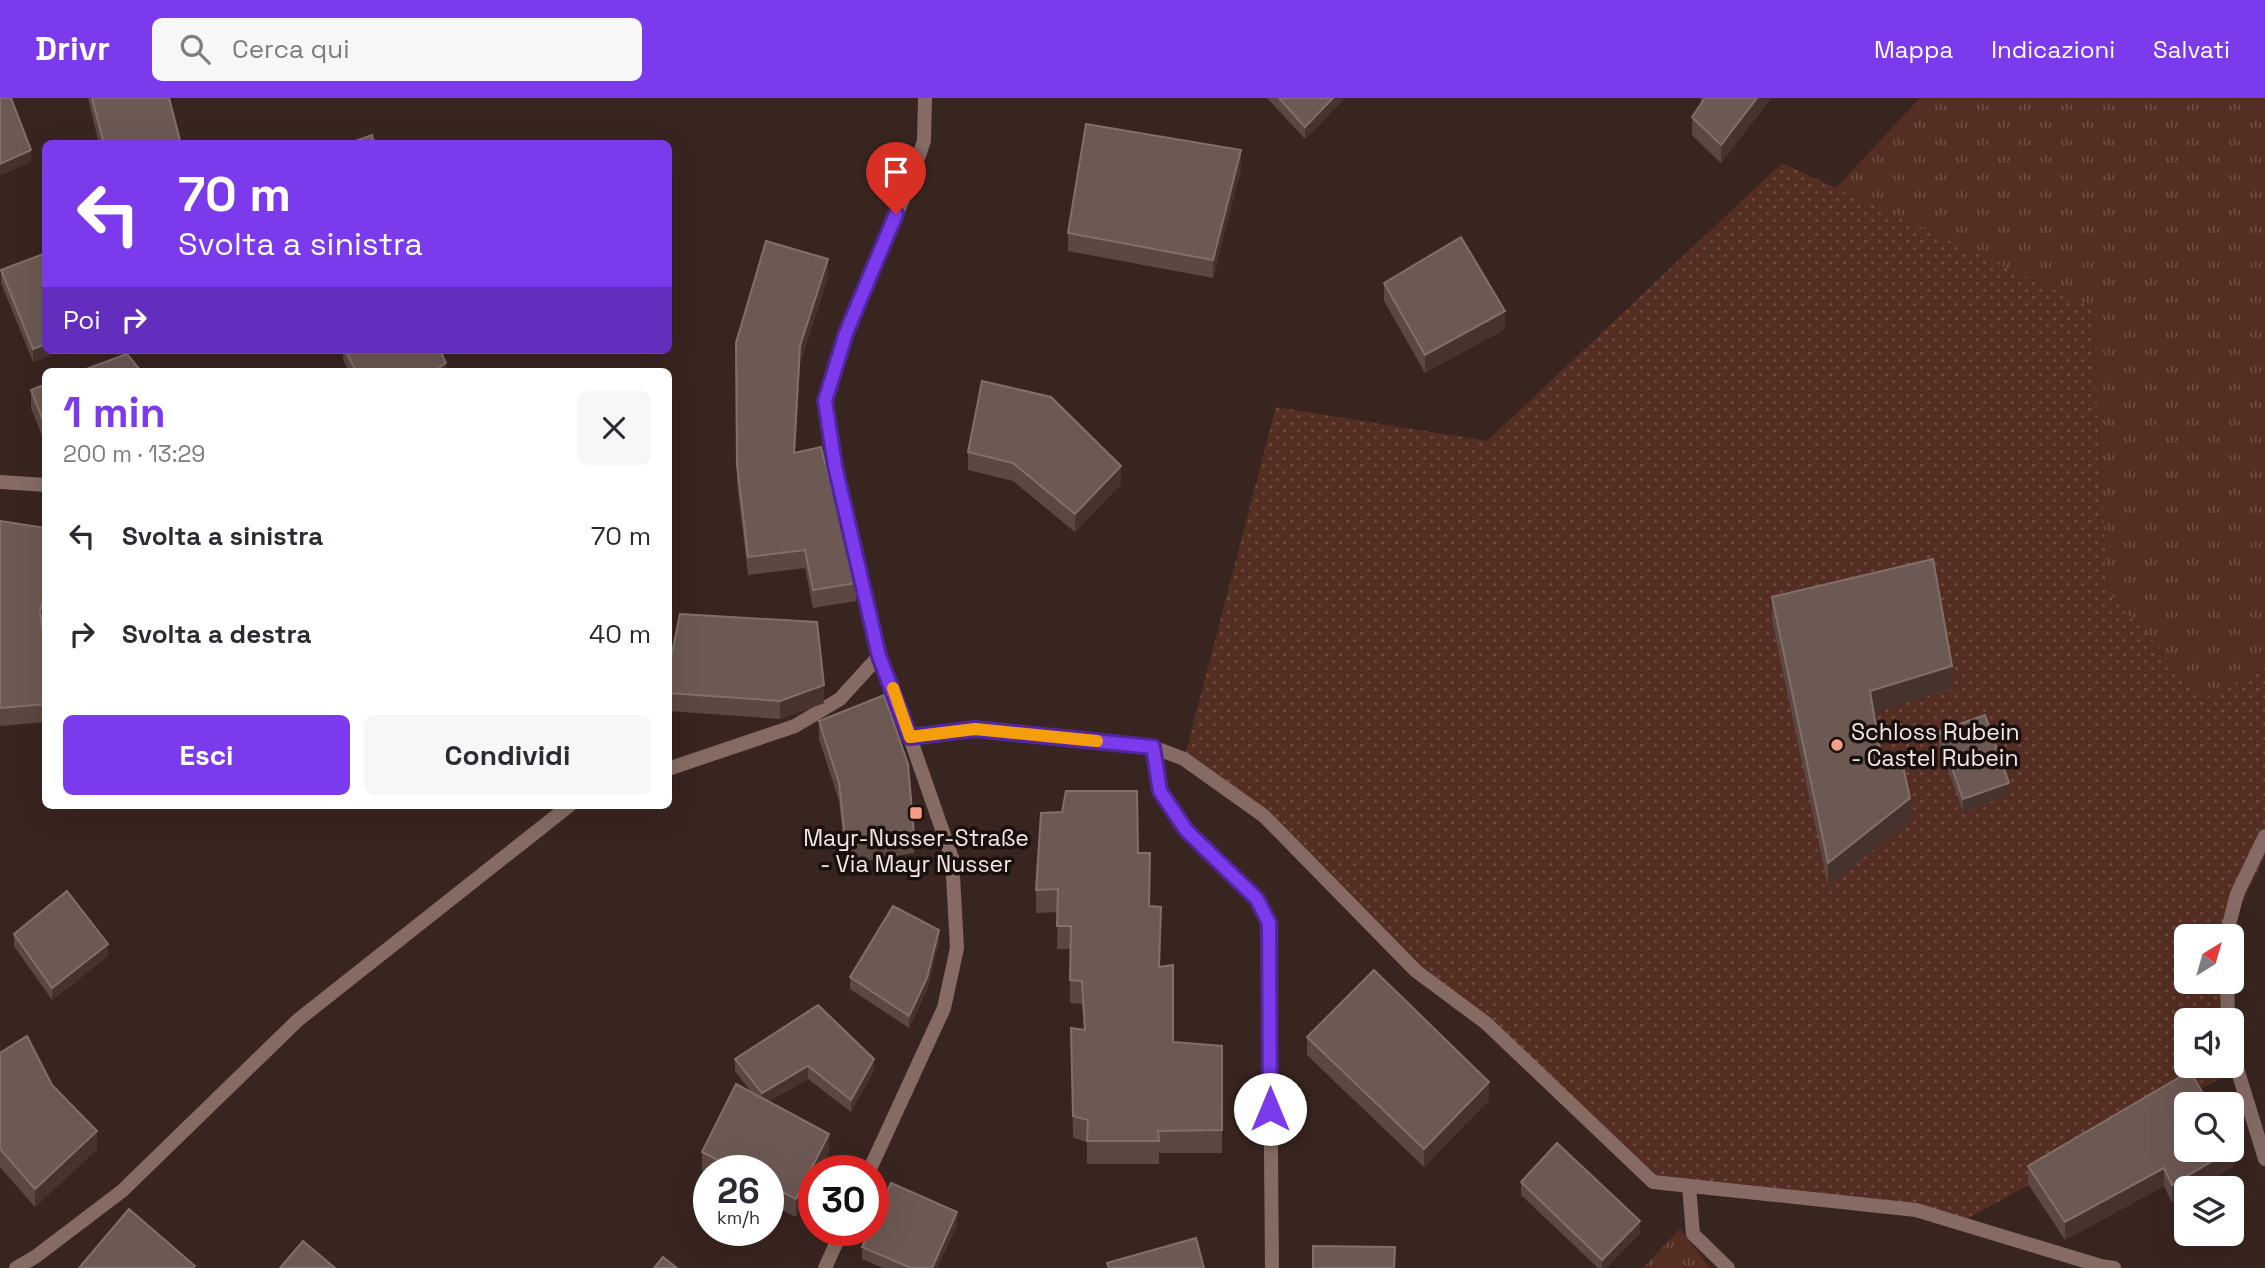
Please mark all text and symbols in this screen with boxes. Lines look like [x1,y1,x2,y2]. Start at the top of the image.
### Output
search box [152,18,642,81]
text: Drivr [35,28,110,70]
icon: search [176,30,214,68]
text: Cerca qui [232,32,350,66]
text: Mappa [1874,34,1953,65]
text: Indicazioni [1991,34,2115,65]
text: Salvati [2153,34,2230,65]
pin [866,142,926,214]
icon: arrive [877,153,915,191]
text: 70 m [178,163,291,225]
icon: left [63,168,154,259]
text: Svolta a sinistra [178,224,423,264]
icon: right [115,301,153,339]
text: Poi [63,303,101,337]
text: 1 min [63,386,166,439]
button: close [577,391,651,465]
text: 200 m · 13:29 [63,439,205,469]
icon: left [63,517,101,555]
text: Svolta a sinistra [122,519,323,553]
text: 70 m [591,519,651,553]
icon: right [63,615,101,653]
text: Svolta a destra [122,617,311,651]
text: 40 m [589,617,651,651]
button: Esci [63,715,350,795]
button: Condividi [364,715,651,795]
place label: Schloss Rubein - Castel Rubein [1851,717,2020,773]
marker: Schloss Rubein - Castel Rubein [1829,737,1845,753]
marker: Mayr-Nusser-Straße - Via Mayr Nusser [908,805,924,821]
place label: Mayr-Nusser-Straße - Via Mayr Nusser [803,823,1029,879]
north arrow [2174,924,2244,994]
map controls [2174,924,2244,1246]
button: sound [2174,1008,2244,1078]
position arrow [1233,1072,1307,1146]
button: search [2174,1092,2244,1162]
speed limit sign: 30 [798,1155,889,1246]
text: 26 [717,1169,760,1213]
button: layers [2174,1176,2244,1246]
text: km/h [717,1206,760,1229]

